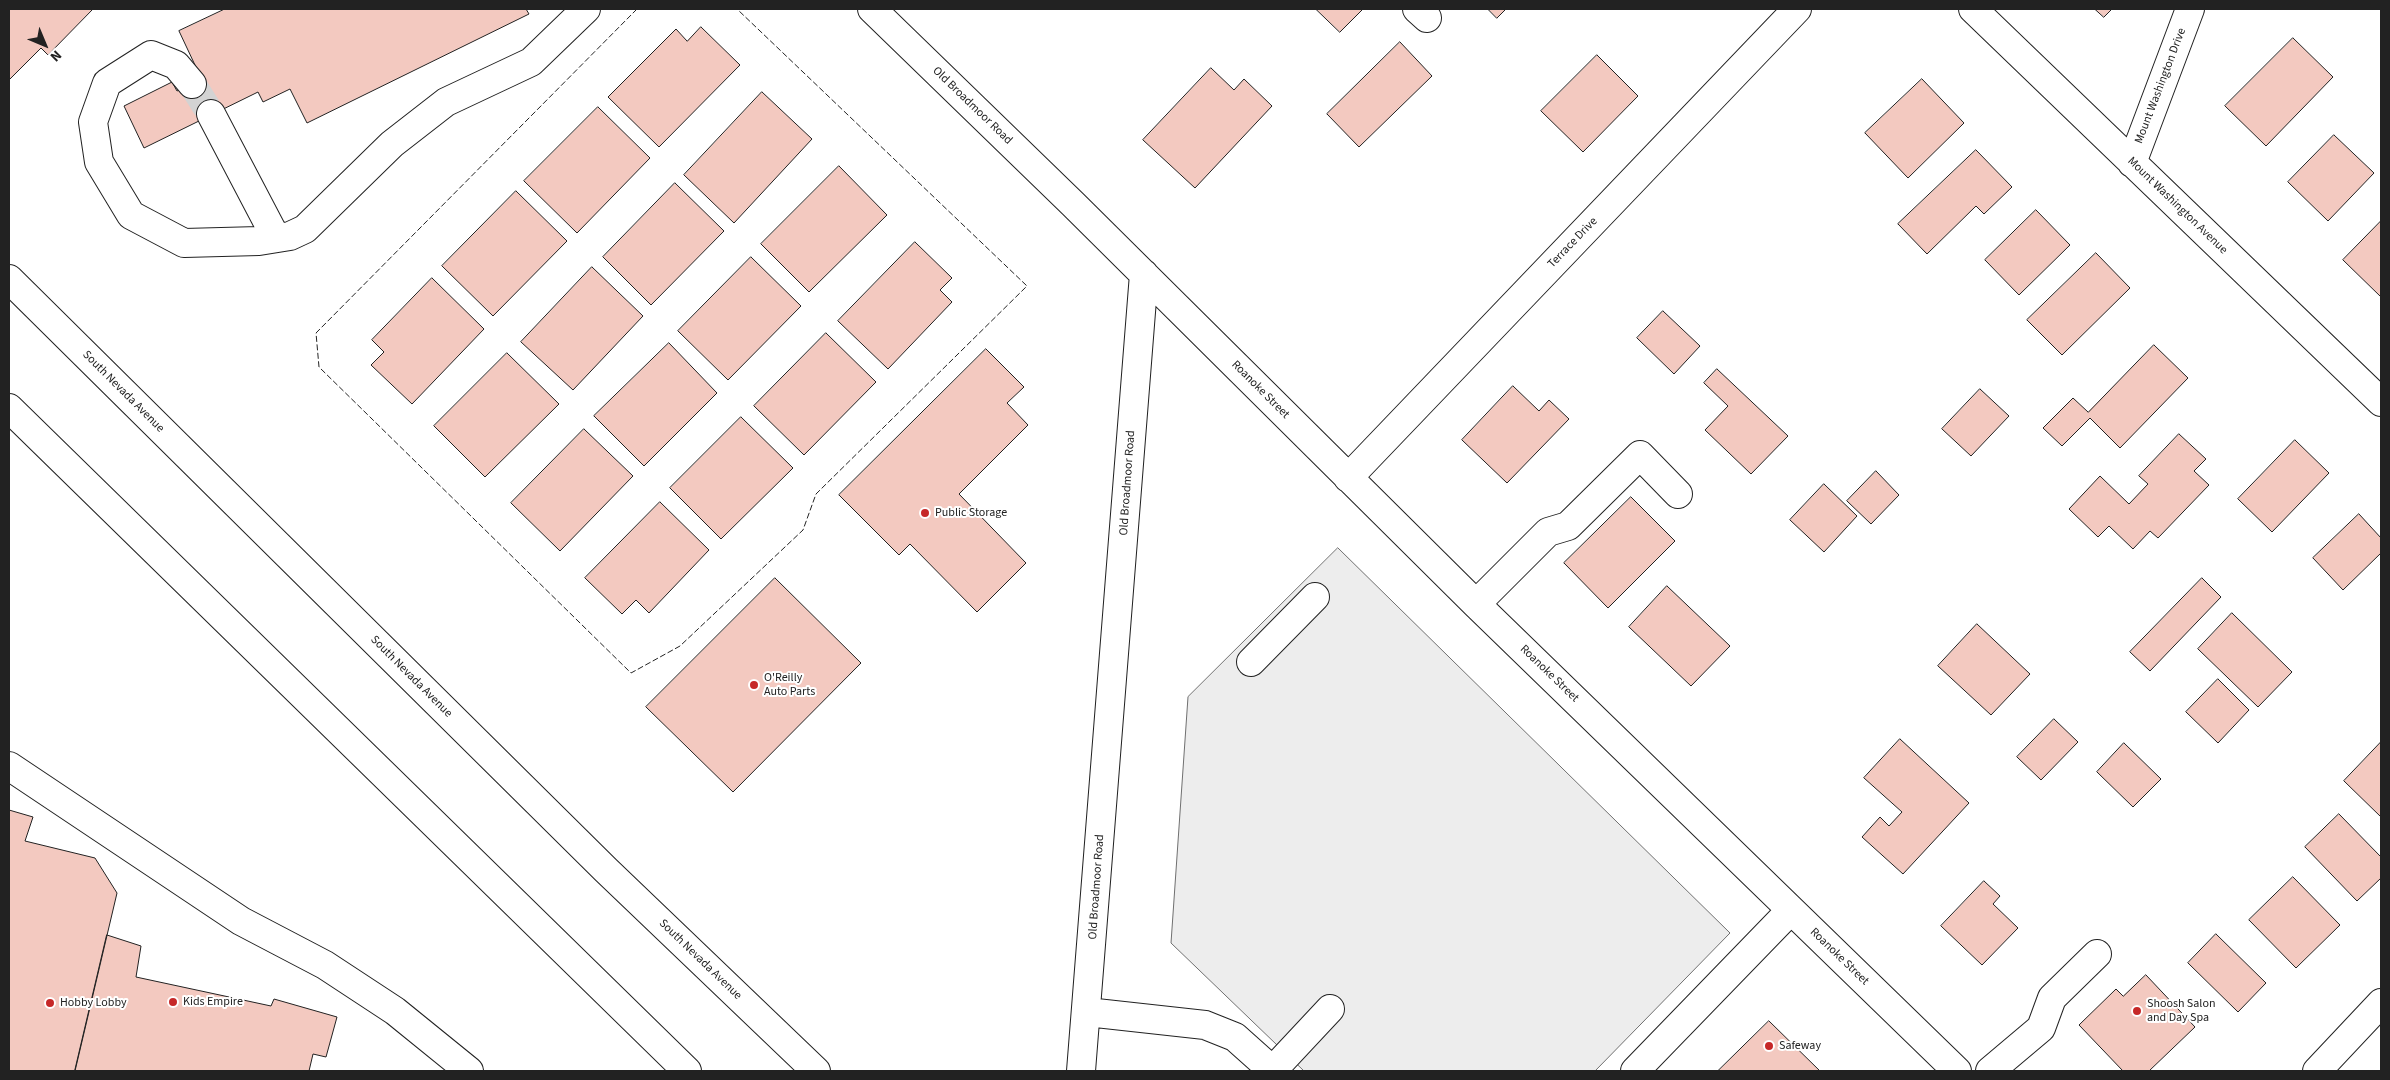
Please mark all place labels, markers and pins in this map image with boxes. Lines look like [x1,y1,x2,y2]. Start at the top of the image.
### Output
place label: Public Storage [935,506,1007,520]
marker: Public Storage [919,507,931,519]
place label: O'Reilly Auto Parts [764,671,815,699]
marker: O'Reilly Auto Parts [748,679,760,691]
place label: Kids Empire [183,995,243,1009]
place label: Hobby Lobby [60,996,127,1010]
marker: Kids Empire [167,996,179,1008]
marker: Hobby Lobby [44,997,56,1009]
place label: Shoosh Salon and Day Spa [2147,997,2215,1025]
marker: Shoosh Salon and Day Spa [2131,1005,2143,1017]
place label: Safeway [1779,1039,1821,1053]
marker: Safeway [1763,1040,1775,1052]

